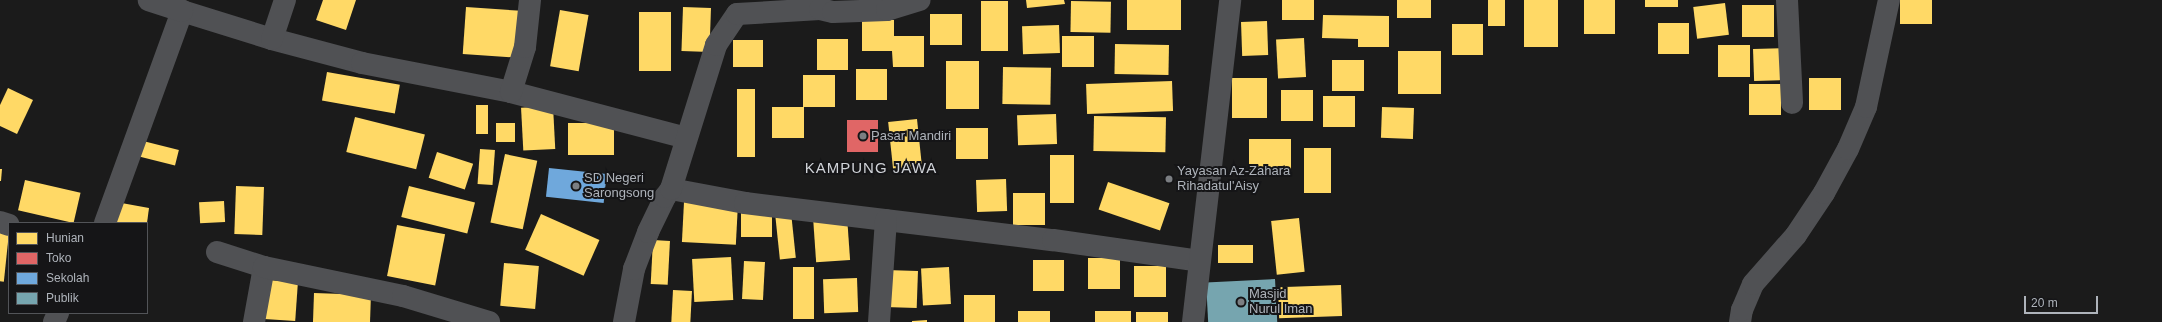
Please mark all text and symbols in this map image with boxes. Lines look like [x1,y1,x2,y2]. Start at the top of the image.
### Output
place label: Pasar Mandiri [871,128,951,144]
marker: Pasar Mandiri [858,131,868,141]
district label: KAMPUNG JAWA [805,159,937,177]
place label: Yayasan Az-Zahara Rihadatul'Aisy [1177,164,1291,195]
place label: SD Negeri Sarongsong [584,171,654,202]
marker: Yayasan Az-Zahara Rihadatul'Aisy [1164,174,1174,184]
marker: SD Negeri Sarongsong [571,181,581,191]
legend [8,222,148,314]
text: Hunian [46,231,84,245]
text: Toko [46,251,71,265]
text: Sekolah [46,271,89,285]
place label: Masjid Nurul Iman [1249,287,1313,318]
scale bar [2026,288,2100,314]
text: Publik [46,291,79,305]
text: 20 m [2031,296,2058,310]
marker: Masjid Nurul Iman [1236,297,1246,307]

